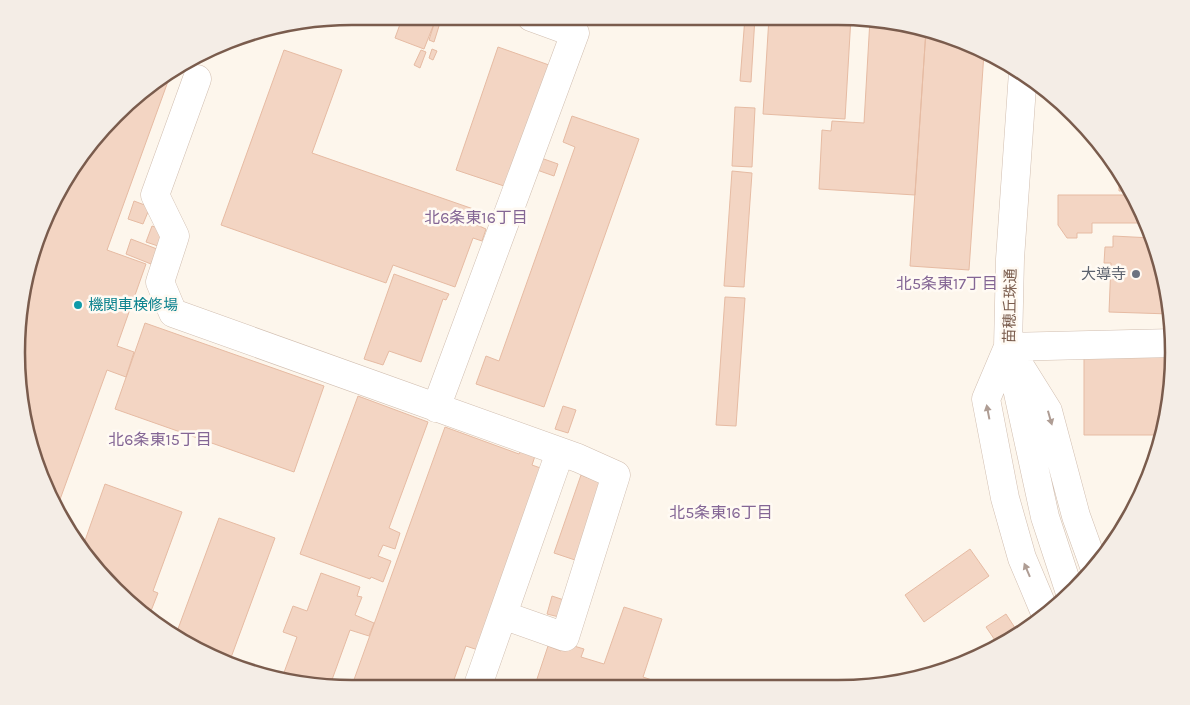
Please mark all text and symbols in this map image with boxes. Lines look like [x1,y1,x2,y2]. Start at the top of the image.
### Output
district label: 北6条東16丁目 [424,208,528,227]
place label: 大導寺 [1081,265,1126,283]
street label: 苗穂丘珠通 [1000,268,1020,344]
marker: 大導寺 [1130,268,1142,280]
district label: 北5条東17丁目 [896,274,998,293]
place label: 機関車検修場 [88,296,178,314]
marker: 機関車検修場 [72,299,84,311]
one-way arrow [984,404,992,420]
one-way arrow [1047,411,1055,426]
district label: 北6条東15丁目 [108,430,212,449]
district label: 北5条東16丁目 [669,503,773,522]
one-way arrow [1023,562,1031,577]

